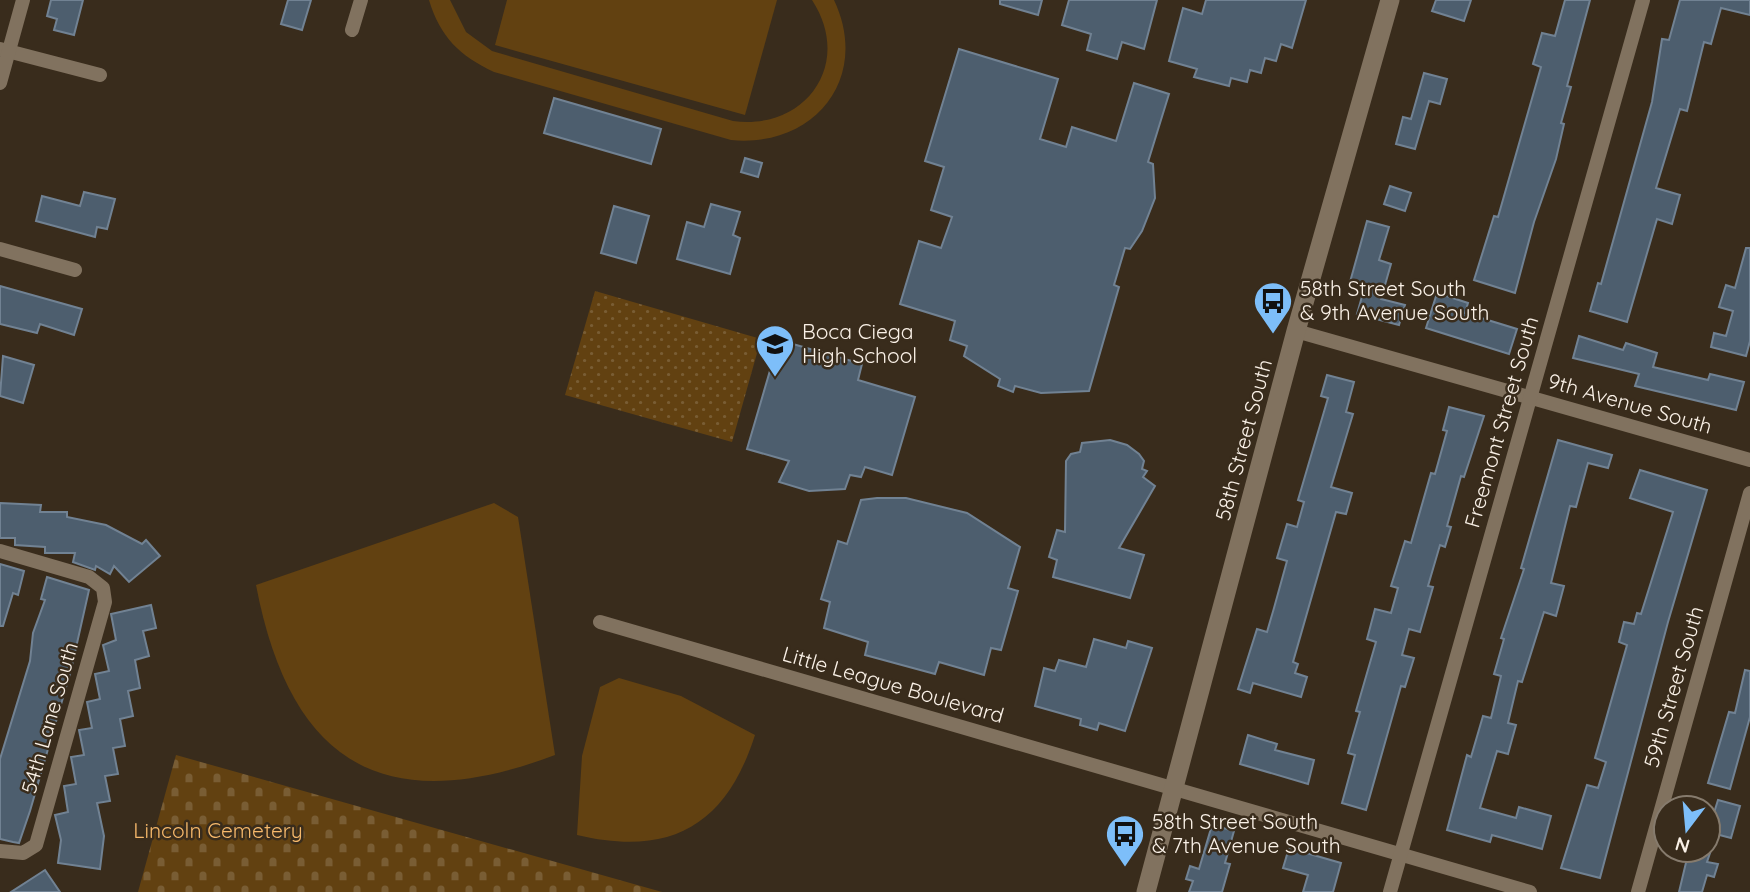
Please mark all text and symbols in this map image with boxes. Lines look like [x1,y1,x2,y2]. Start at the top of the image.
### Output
place label: 58th Street South & 9th Avenue South [1300,275,1490,325]
bus stop icon: 58th Street South & 9th Avenue South [1252,280,1294,335]
street label: Freemont Street South [1458,313,1544,530]
place label: Boca Ciega High School [802,318,917,368]
school or university icon: Boca Ciega High School [754,323,796,378]
street label: 58th Street South [1209,356,1277,523]
street label: 9th Avenue South [1545,367,1715,439]
street label: 59th Street South [1638,603,1708,770]
street label: 54th Lane South [15,639,83,796]
street label: Little League Boulevard [780,640,1007,728]
north arrow [1652,794,1722,864]
place label: 58th Street South & 7th Avenue South [1152,808,1341,858]
bus stop icon: 58th Street South & 7th Avenue South [1104,813,1146,868]
park label: Lincoln Cemetery [133,817,303,843]
text: N [1672,832,1692,859]

